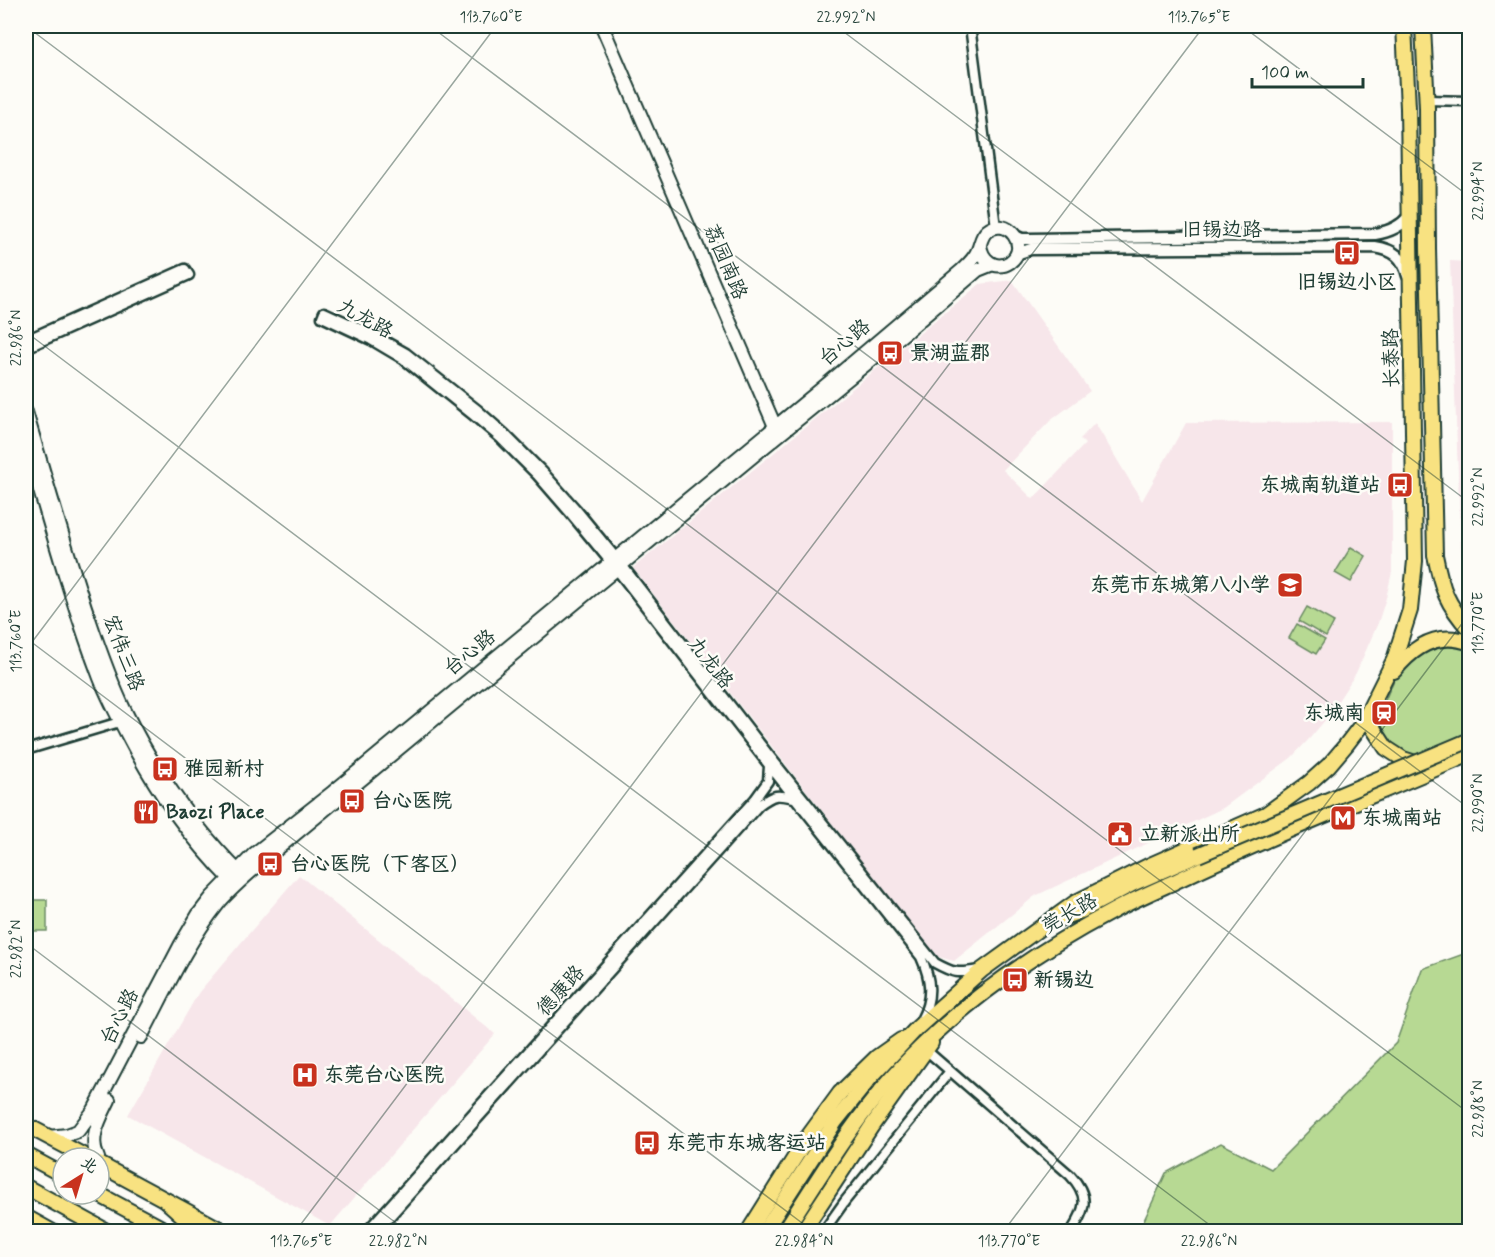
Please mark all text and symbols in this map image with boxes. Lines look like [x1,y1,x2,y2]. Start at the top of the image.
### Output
text: 113.760°E [459,8,523,28]
text: 22.992°N [816,8,876,28]
text: 113.765°E [1168,8,1230,28]
scale bar [1252,51,1363,89]
text: 100 m [1261,61,1309,85]
text: 22.994°N [1469,161,1489,221]
street label: 旧锡边路 [1182,217,1263,244]
street label: 荔园南路 [697,220,753,305]
bus stop icon: 旧锡边小区 [1332,238,1362,268]
place label: 旧锡边小区 [1297,269,1397,296]
street label: 九龙路 [332,293,399,346]
text: 22.986°N [7,310,27,366]
street label: 台心路 [813,313,877,373]
street label: 长泰路 [1378,327,1406,388]
bus stop icon: 景湖蓝郡 [875,338,905,368]
place label: 景湖蓝郡 [910,340,990,367]
text: 22.992°N [1469,467,1489,527]
bus stop icon: 东城南轨道站 [1385,470,1415,500]
place label: 东城南轨道站 [1260,472,1380,499]
school or university icon: 东莞市东城第八小学 [1275,570,1305,600]
place label: 东莞市东城第八小学 [1090,572,1270,599]
text: 113.770°E [1469,592,1489,654]
text: 113.760°E [7,609,27,673]
street label: 宏伟三路 [96,611,150,696]
street label: 台心路 [438,623,503,682]
street label: 九龙路 [681,631,740,696]
station icon: 东城南 [1369,698,1399,728]
place label: 东城南 [1304,700,1364,727]
bus stop icon: 雅园新村 [150,754,180,784]
place label: 雅园新村 [184,756,264,783]
text: 22.990°N [1469,773,1489,833]
bus stop icon: 台心医院 [337,786,367,816]
place label: 台心医院 [372,788,452,815]
restaurant icon: Baozi Place [131,797,161,827]
place label: Baozi Place [166,799,264,826]
metro station icon: 东城南站 [1328,803,1358,833]
place label: 东城南站 [1362,805,1442,832]
public building icon: 立新派出所 [1105,819,1135,849]
place label: 立新派出所 [1140,821,1240,848]
bus stop icon: 台心医院（下客区） [255,849,285,879]
place label: 台心医院（下客区） [290,851,470,878]
street label: 莞长路 [1037,887,1104,941]
text: 22.982°N [7,920,27,978]
street label: 德康路 [531,959,592,1022]
bus stop icon: 新锡边 [1000,965,1030,995]
place label: 新锡边 [1034,967,1094,994]
street label: 台心路 [94,983,146,1050]
hospital icon: 东莞台心医院 [290,1060,320,1090]
place label: 东莞台心医院 [324,1062,444,1089]
text: 22.988°N [1469,1080,1489,1138]
bus stop icon: 东莞市东城客运站 [632,1128,662,1158]
place label: 东莞市东城客运站 [666,1130,826,1157]
north arrow [51,1146,111,1206]
text: 北 [76,1152,102,1178]
text: 113.765°E [270,1232,332,1252]
text: 22.982°N [369,1232,427,1252]
text: 22.984°N [775,1232,833,1252]
text: 113.770°E [978,1232,1040,1252]
text: 22.986°N [1181,1232,1237,1252]

